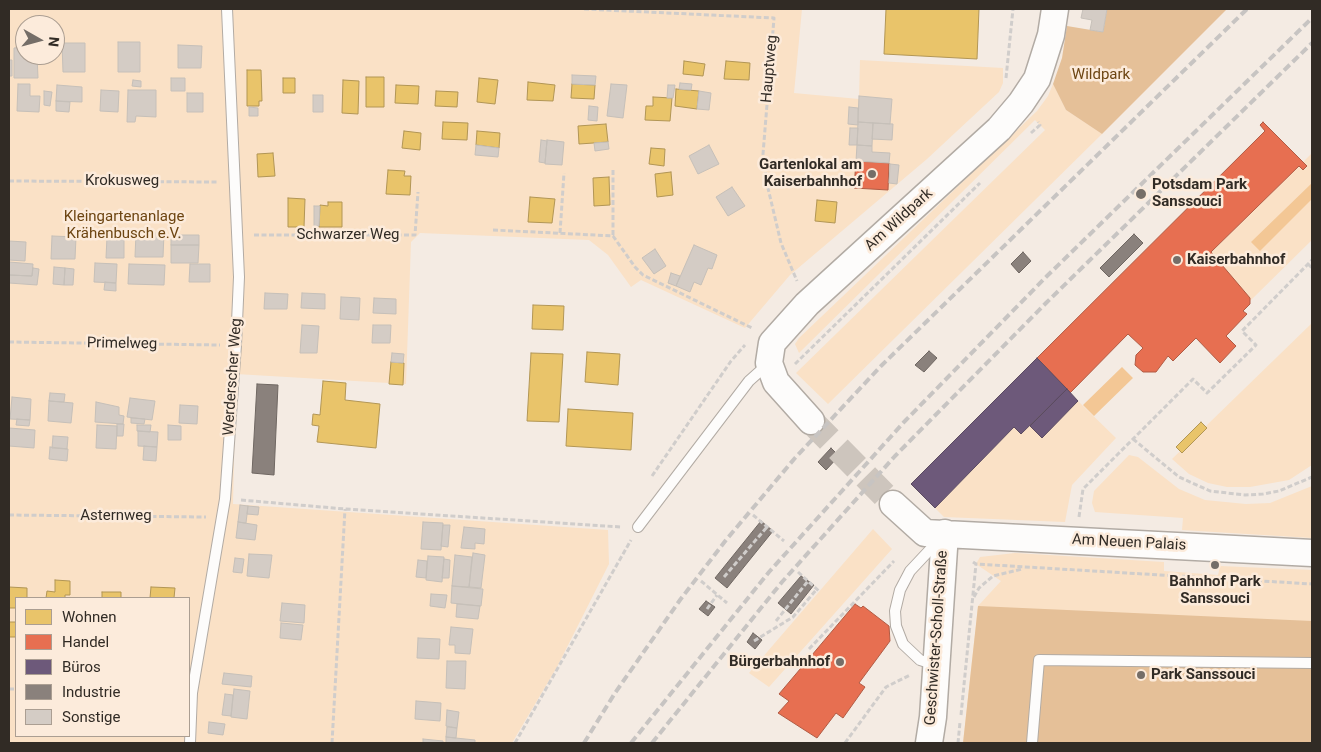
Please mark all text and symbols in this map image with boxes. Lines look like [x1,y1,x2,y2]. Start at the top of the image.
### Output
north arrow [15,15,65,65]
street label: Hauptweg [758,34,782,104]
text: N [45,36,62,48]
park label: Wildpark [1072,66,1130,84]
place label: Gartenlokal am Kaiserbahnhof [759,156,862,191]
marker: Gartenlokal am Kaiserbahnhof [866,168,878,180]
street label: Krokusweg [85,172,159,190]
place label: Potsdam Park Sanssouci [1152,176,1247,211]
street label: Am Wildpark [861,185,937,255]
marker: Potsdam Park Sanssouci [1134,187,1148,201]
park label: Kleingartenanlage Krähenbusch e.V. [64,208,184,243]
street label: Schwarzer Weg [296,226,400,244]
place label: Kaiserbahnhof [1187,251,1285,269]
marker: Kaiserbahnhof [1171,254,1183,266]
street label: Werderscher Weg [220,318,246,436]
street label: Primelweg [87,334,157,354]
street label: Asternweg [80,507,152,525]
street label: Am Neuen Palais [1071,531,1187,555]
street label: Geschwister-Scholl-Straße [922,550,952,726]
marker: Bahnhof Park Sanssouci [1209,559,1221,571]
place label: Bahnhof Park Sanssouci [1169,573,1261,608]
legend [15,597,190,737]
text: Wohnen [62,608,116,626]
text: Handel [62,633,109,651]
place label: Bürgerbahnhof [729,653,830,671]
marker: Bürgerbahnhof [834,656,846,668]
text: Büros [62,658,101,676]
place label: Park Sanssouci [1151,666,1256,684]
marker: Park Sanssouci [1135,669,1147,681]
text: Industrie [62,683,120,701]
text: Sonstige [62,708,120,726]

